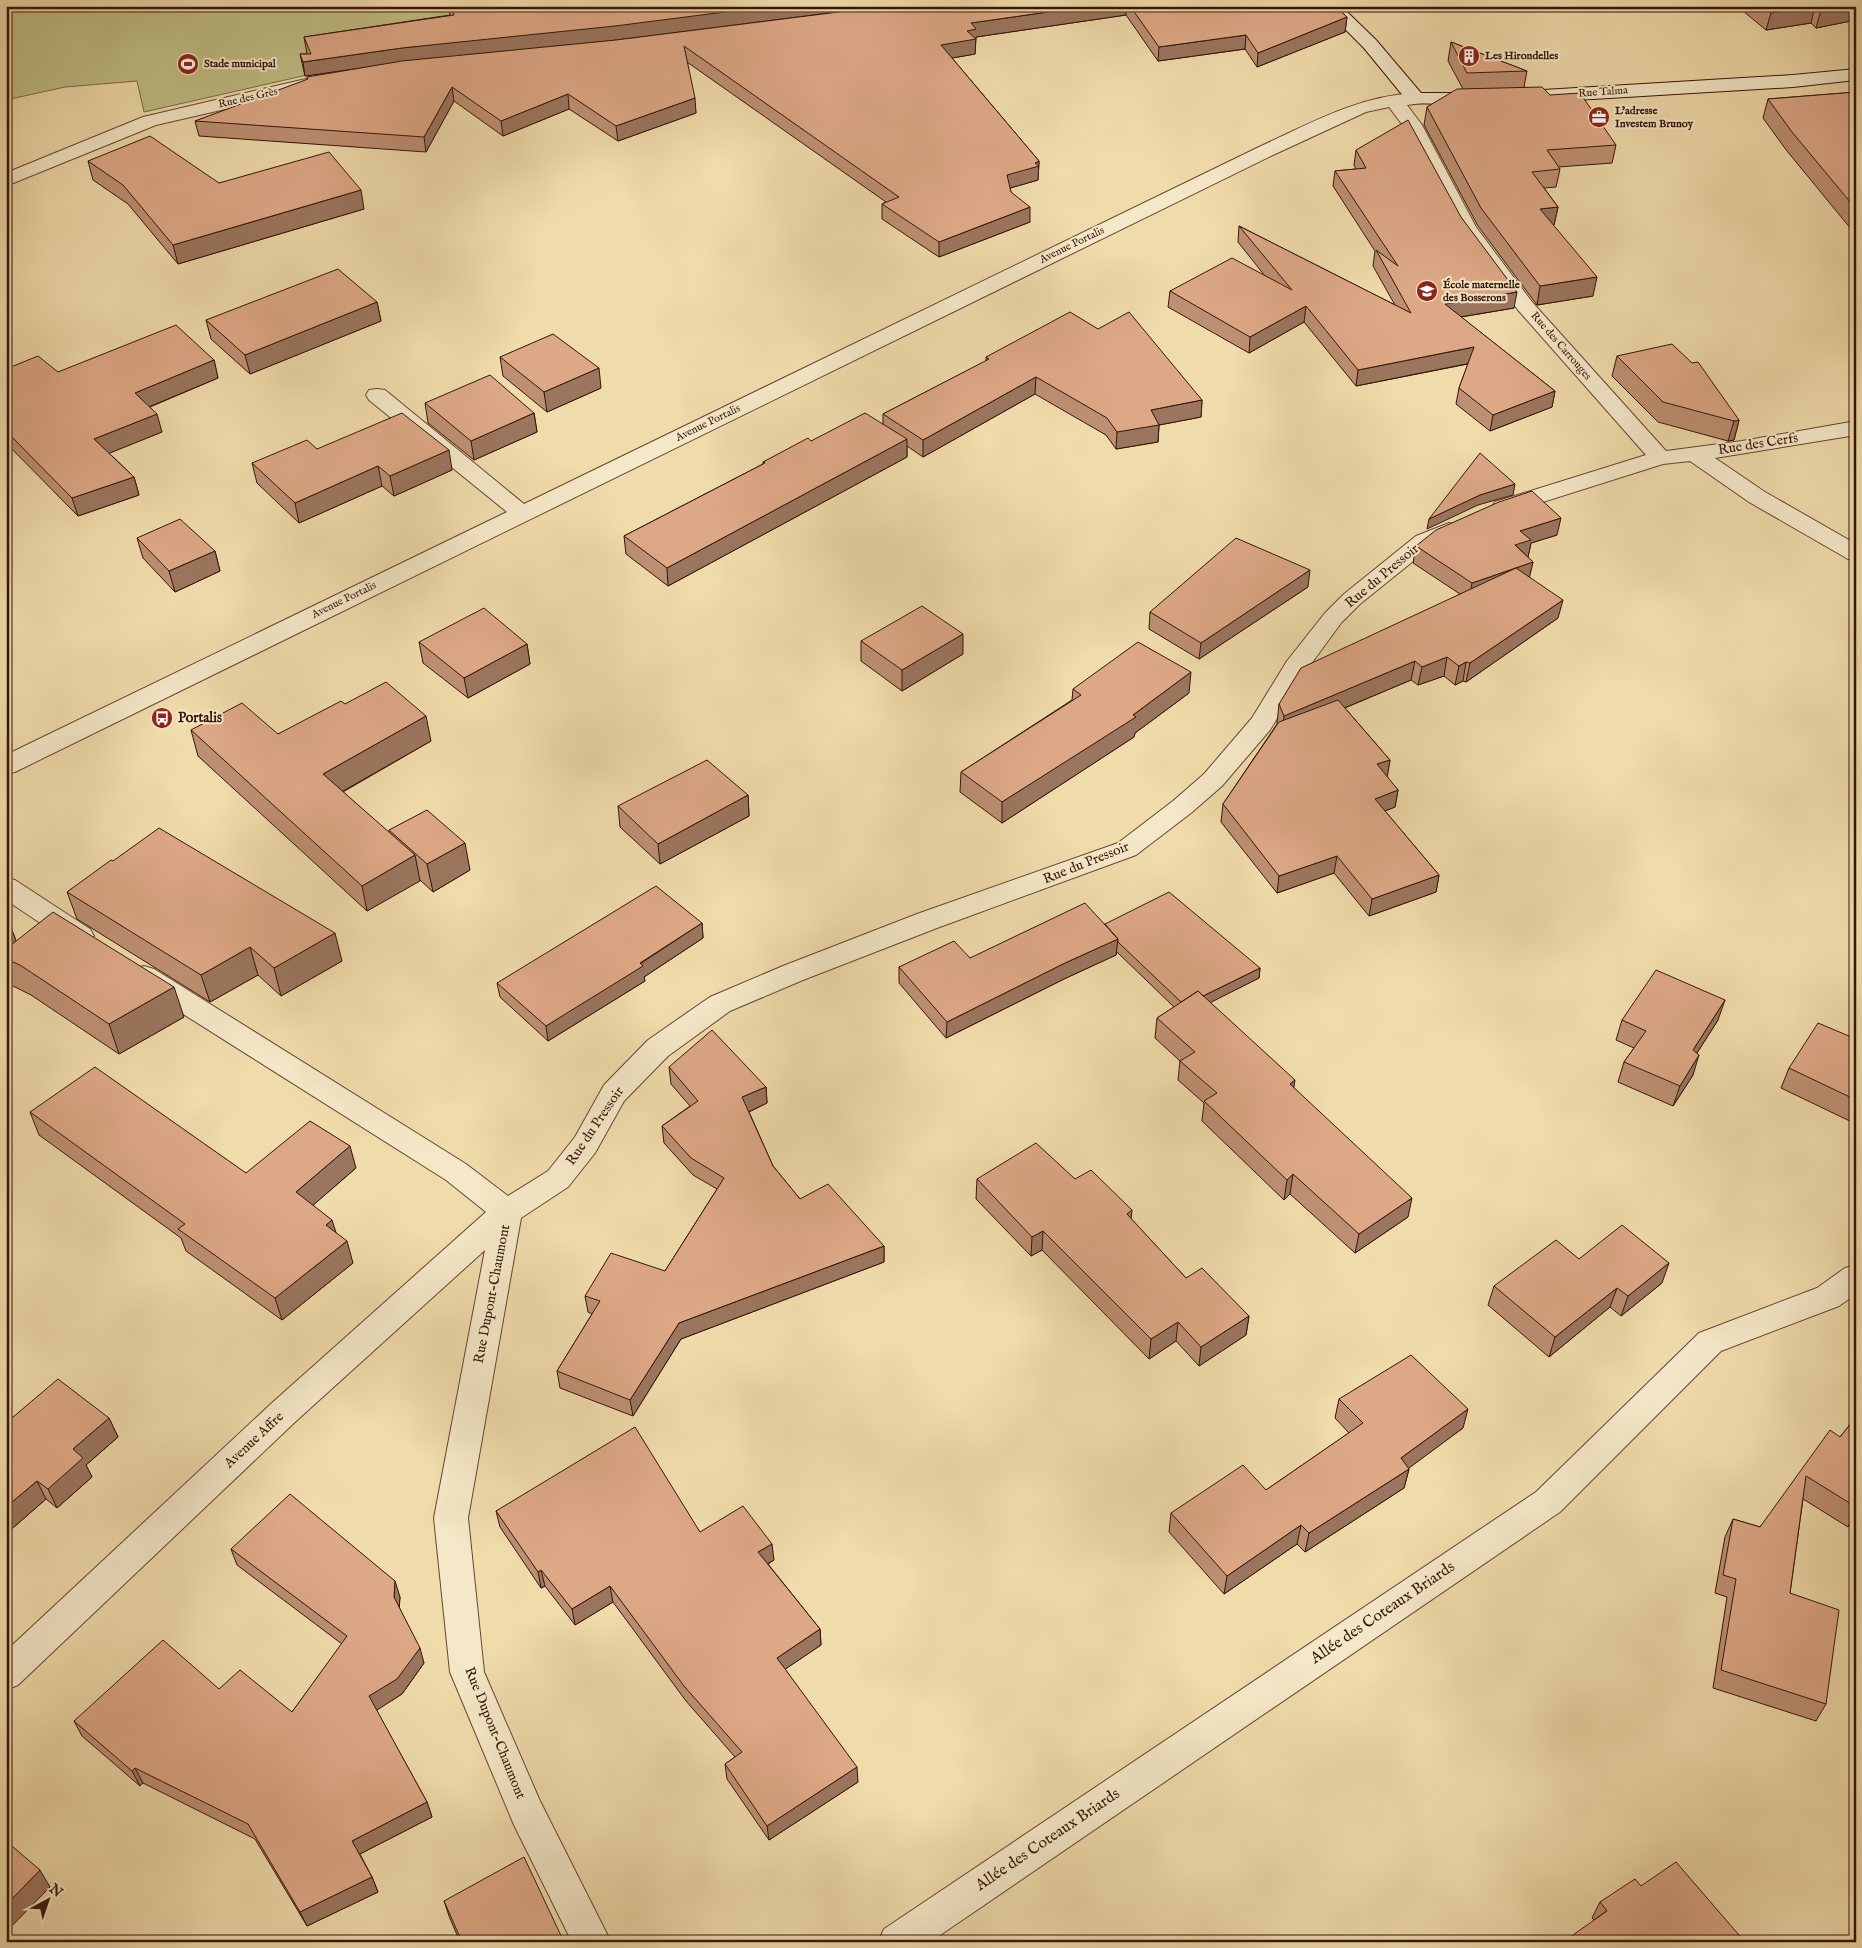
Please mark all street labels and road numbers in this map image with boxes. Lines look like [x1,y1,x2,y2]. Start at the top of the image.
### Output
street label: Rue Talma [1578,83,1629,101]
street label: Rue des Grès [217,84,279,112]
street label: Avenue Portalis [1036,223,1107,267]
street label: Rue des Carrouges [1528,309,1595,383]
street label: Avenue Portalis [672,401,743,445]
street label: Rue des Cerfs [1717,429,1799,459]
street label: Rue du Pressoir [1341,540,1423,612]
street label: Avenue Portalis [308,578,379,622]
street label: Rue du Pressoir [1040,838,1132,888]
street label: Rue du Pressoir [562,1083,628,1169]
street label: Rue Dupont-Chaumont [470,1223,514,1365]
street label: Avenue Affre [220,1407,288,1473]
street label: Allée des Coteaux Briards [1306,1557,1459,1669]
street label: Rue Dupont-Chaumont [460,1664,530,1802]
street label: Allée des Coteaux Briards [971,1784,1124,1896]

